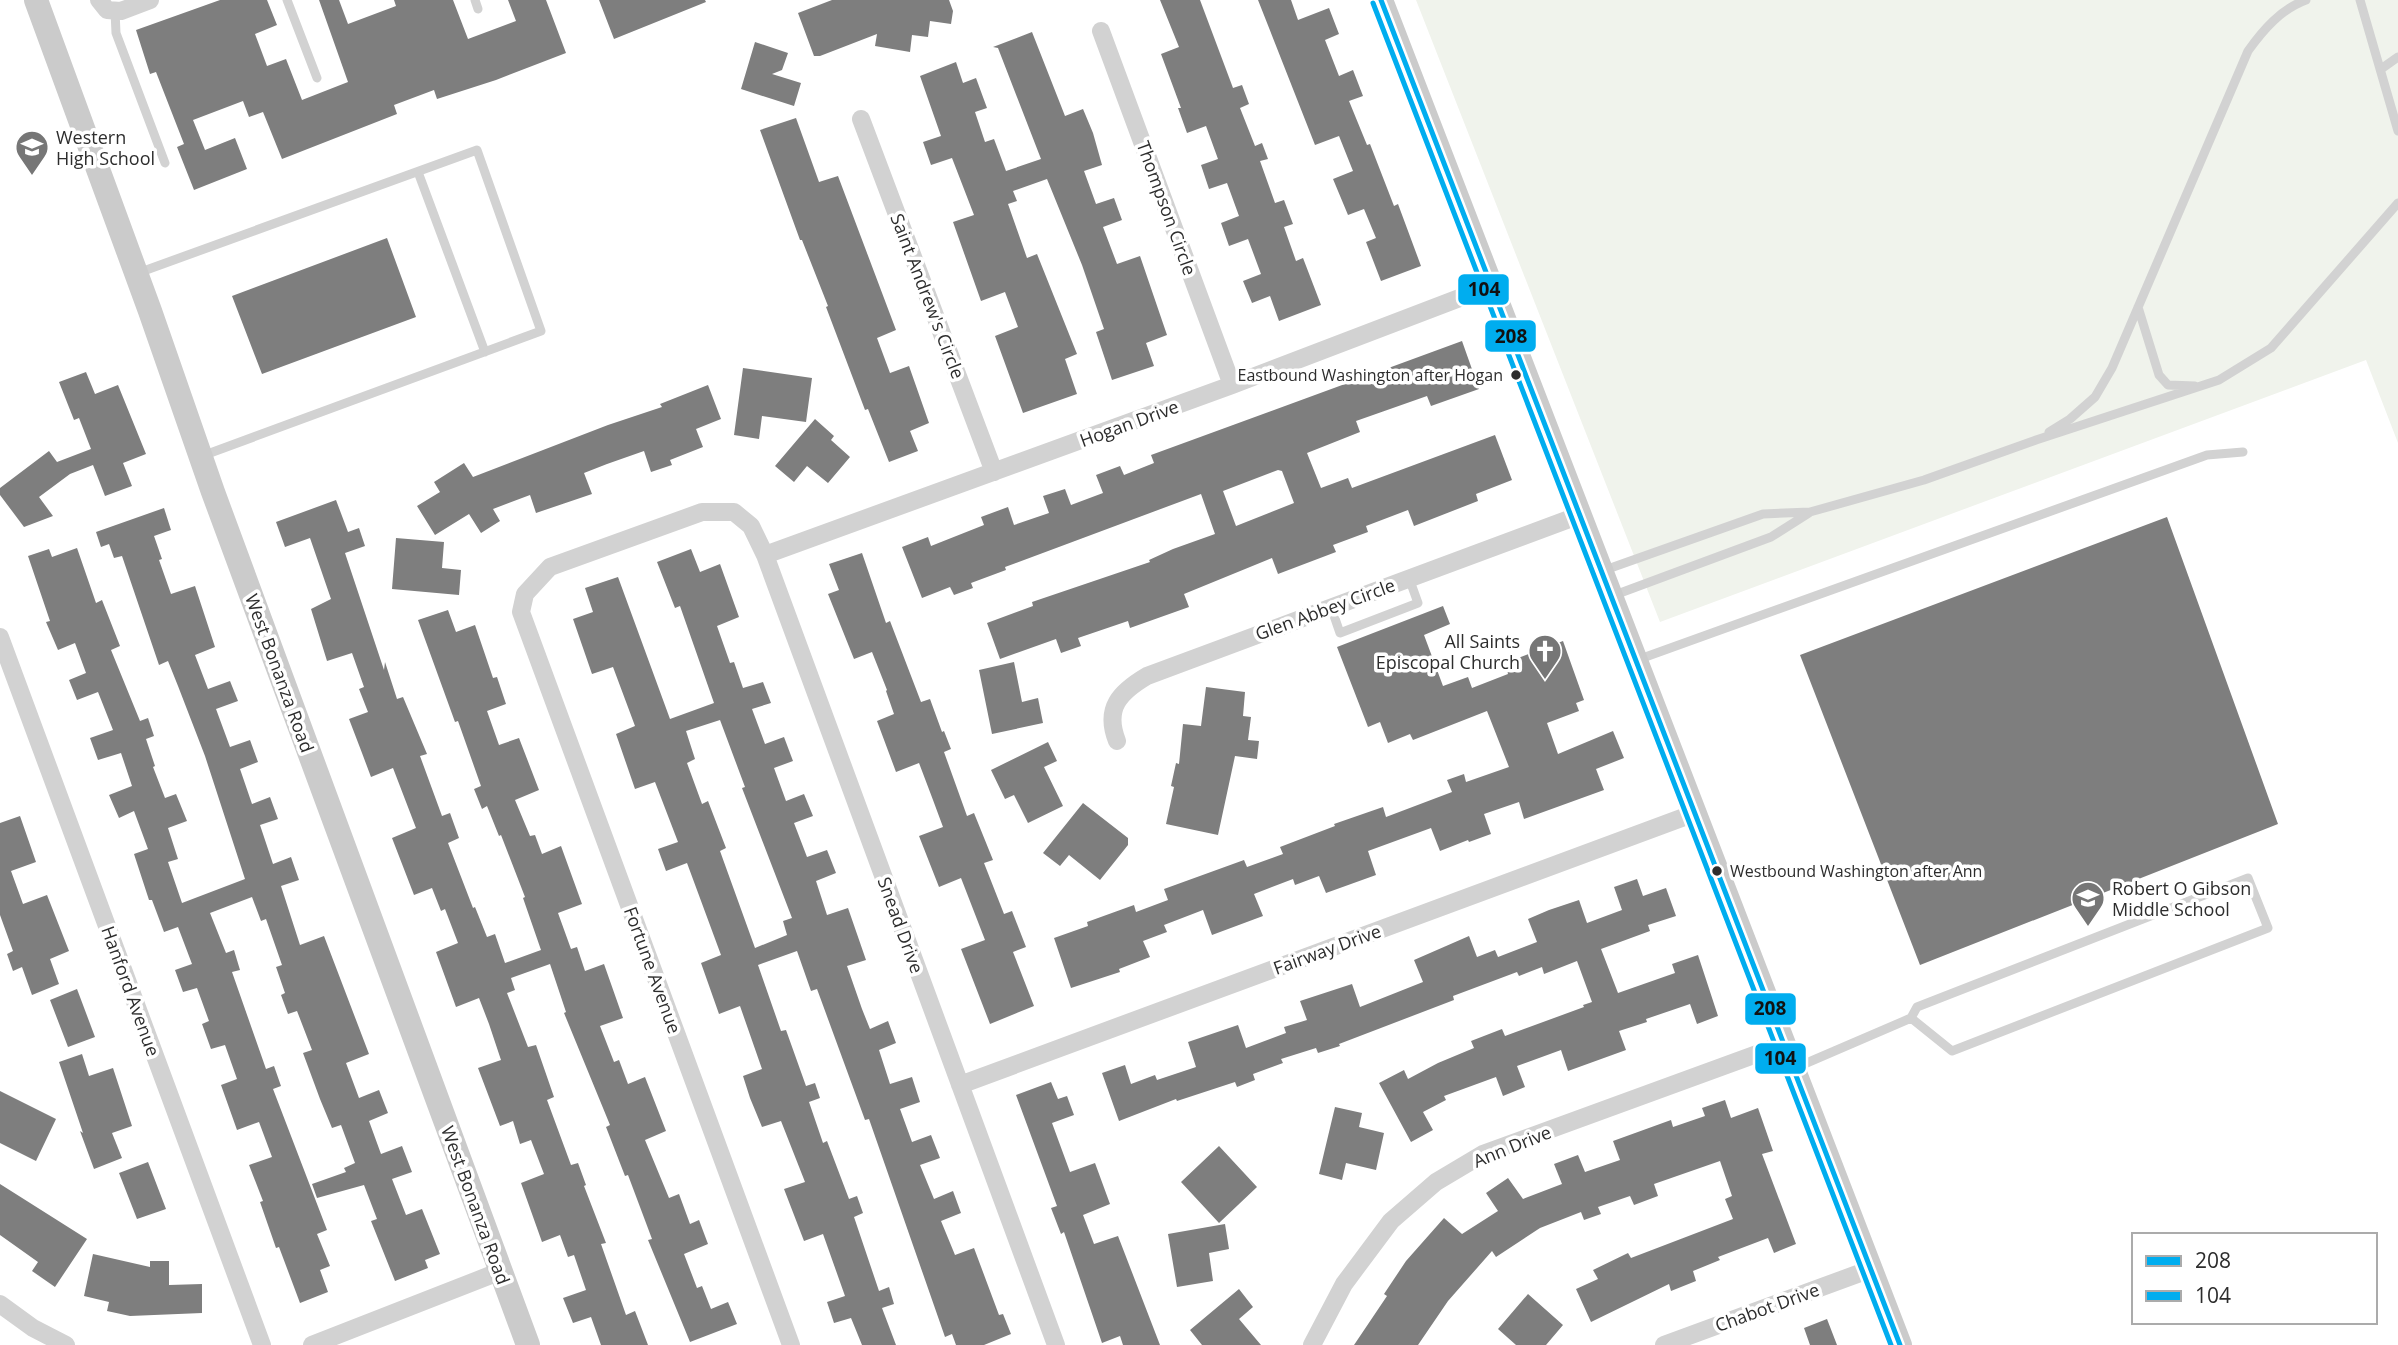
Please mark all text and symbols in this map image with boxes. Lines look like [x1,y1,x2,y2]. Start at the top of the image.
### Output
place label: Western High School [56,125,155,170]
school or university icon: Western High School [13,128,51,177]
street label: Thompson Circle [1132,138,1202,278]
street label: Saint Andrew's Circle [885,210,971,382]
line badge: 104 [1457,273,1510,306]
text: 104 [1468,276,1500,302]
line badge: 208 [1484,319,1537,353]
text: 208 [1495,323,1527,349]
place label: Eastbound Washington after Hogan [1238,364,1503,386]
marker: Eastbound Washington after Hogan [1509,368,1523,382]
street label: Hogan Drive [1076,394,1182,452]
street label: Glen Abbey Circle [1252,573,1398,645]
street label: West Bonanza Road [240,590,320,756]
place label: All Saints Episcopal Church [1376,629,1520,674]
church icon: All Saints Episcopal Church [1526,632,1564,681]
place label: Westbound Washington after Ann [1730,860,1982,882]
marker: Westbound Washington after Ann [1710,864,1724,878]
street label: Snead Drive [872,874,930,976]
place label: Robert O Gibson Middle School [2112,876,2251,921]
school or university icon: Robert O Gibson Middle School [2069,879,2107,928]
street label: Fortune Avenue [619,903,687,1037]
street label: Fairway Drive [1270,918,1384,980]
street label: Hanford Avenue [96,923,166,1059]
line badge: 208 [1744,992,1797,1026]
text: 208 [1754,995,1786,1021]
line badge: 104 [1754,1042,1807,1075]
text: 104 [1764,1045,1796,1071]
street label: Ann Drive [1469,1119,1555,1173]
street label: West Bonanza Road [436,1122,516,1288]
legend [2132,1233,2377,1324]
text: 208 [2195,1246,2231,1274]
street label: Chabot Drive [1712,1277,1822,1337]
text: 104 [2195,1281,2231,1309]

